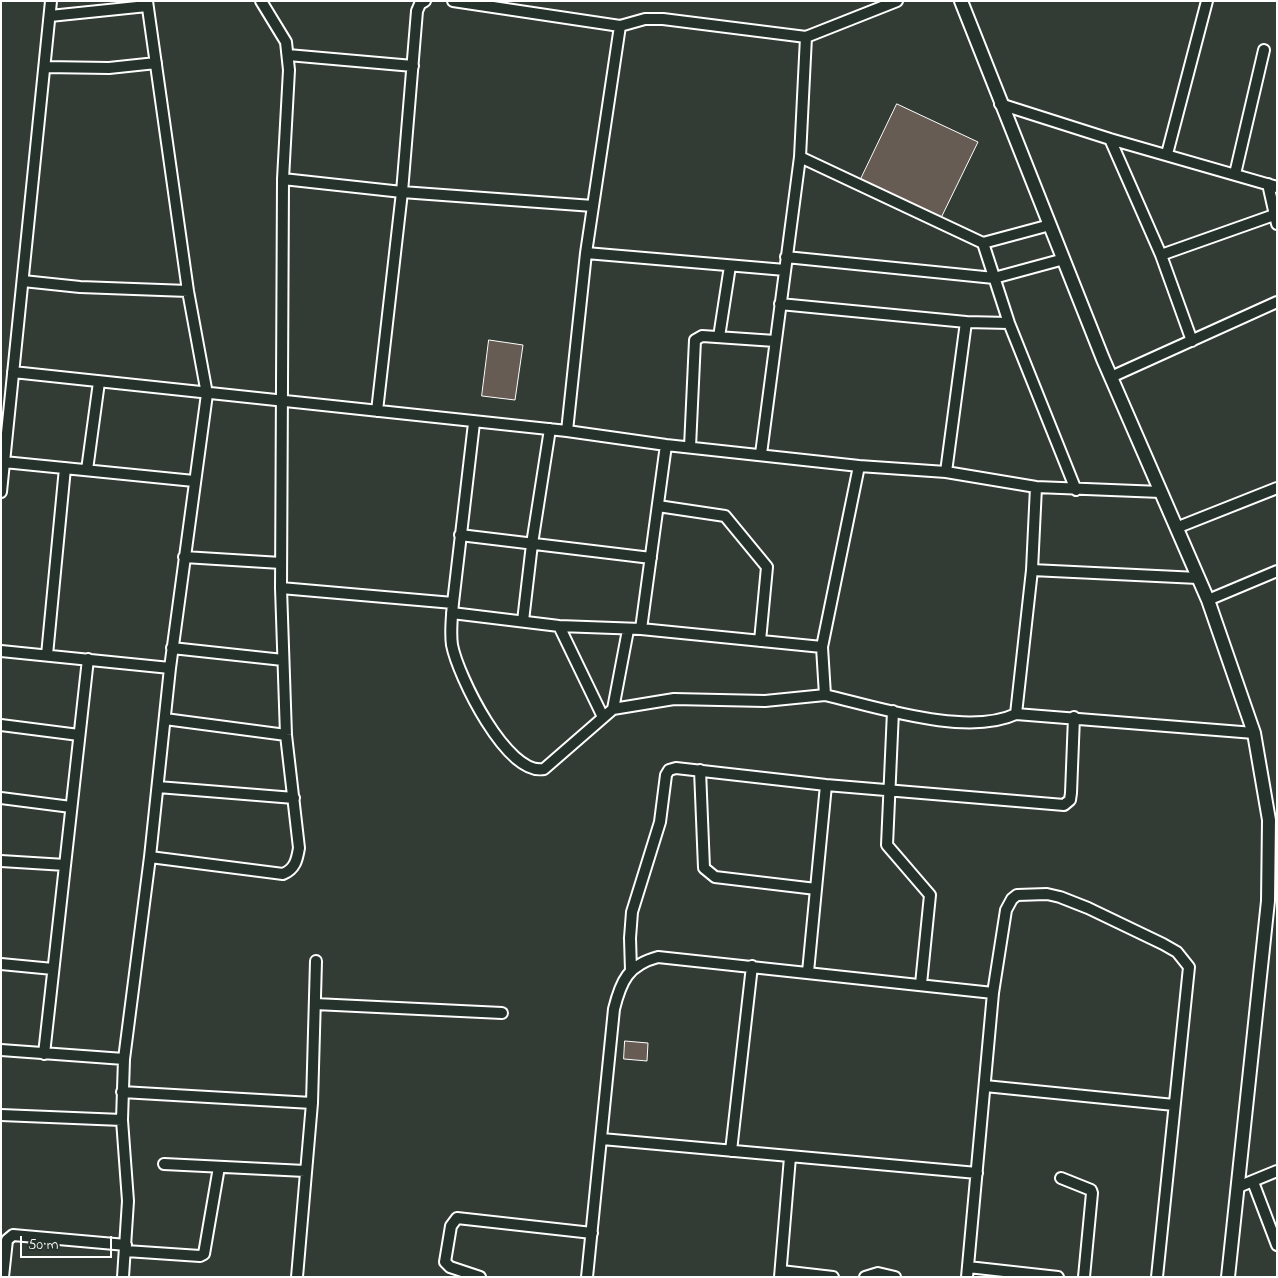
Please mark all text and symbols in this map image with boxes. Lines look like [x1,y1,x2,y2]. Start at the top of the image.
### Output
scale bar [22,1226,115,1258]
text: 50 m [28,1234,58,1256]

